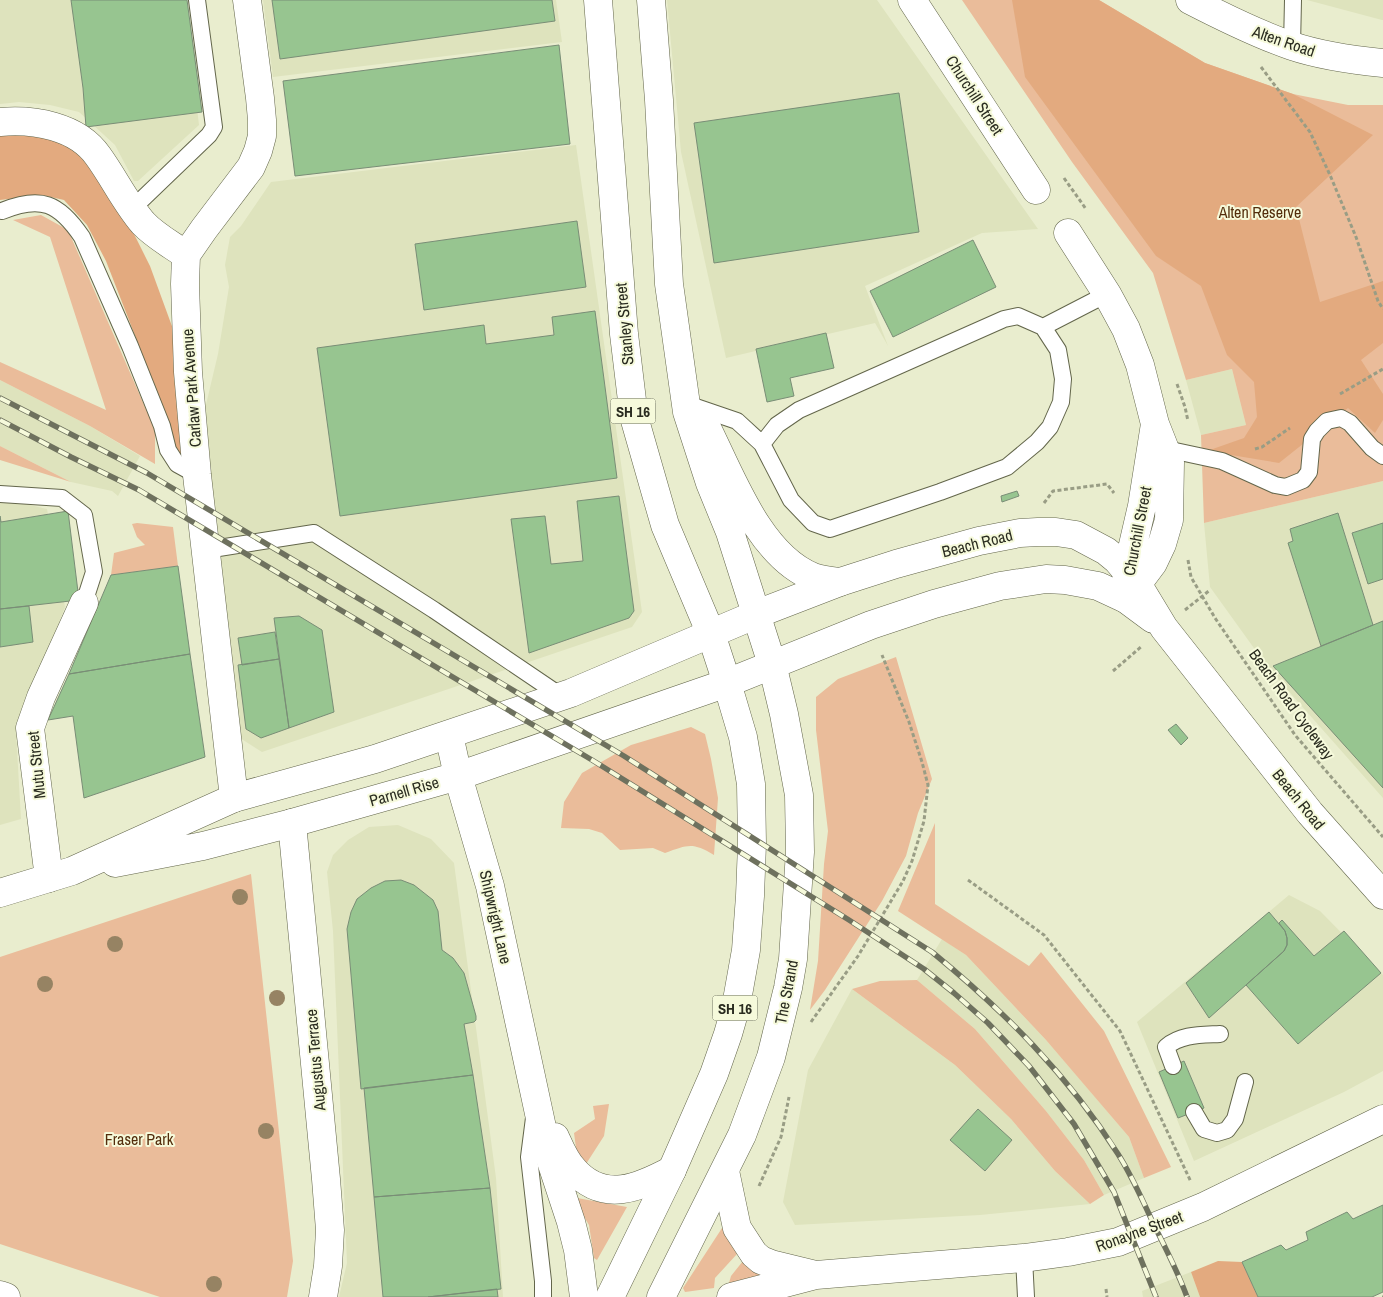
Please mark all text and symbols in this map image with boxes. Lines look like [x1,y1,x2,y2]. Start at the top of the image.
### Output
street label: Alten Road [1249,20,1318,62]
street label: Churchill Street [941,51,1009,139]
park label: Alten Reserve [1218,201,1301,223]
street label: Stanley Street [609,282,639,366]
street label: Carlaw Park Avenue [176,328,206,448]
road number: SH 16 [610,398,656,424]
street label: Churchill Street [1118,484,1156,577]
street label: Beach Road [939,524,1015,562]
street label: Beach Road Cycleway [1244,644,1340,764]
street label: Mutu Street [21,730,50,800]
street label: Beach Road [1268,764,1330,834]
street label: Parnell Rise [367,771,441,811]
street label: Shipwright Lane [475,868,517,966]
street label: The Strand [769,958,803,1026]
road number: SH 16 [712,996,758,1020]
street label: Augustus Terrace [300,1008,330,1113]
park label: Fraser Park [105,1128,174,1150]
street label: Ronayne Street [1092,1205,1186,1257]

